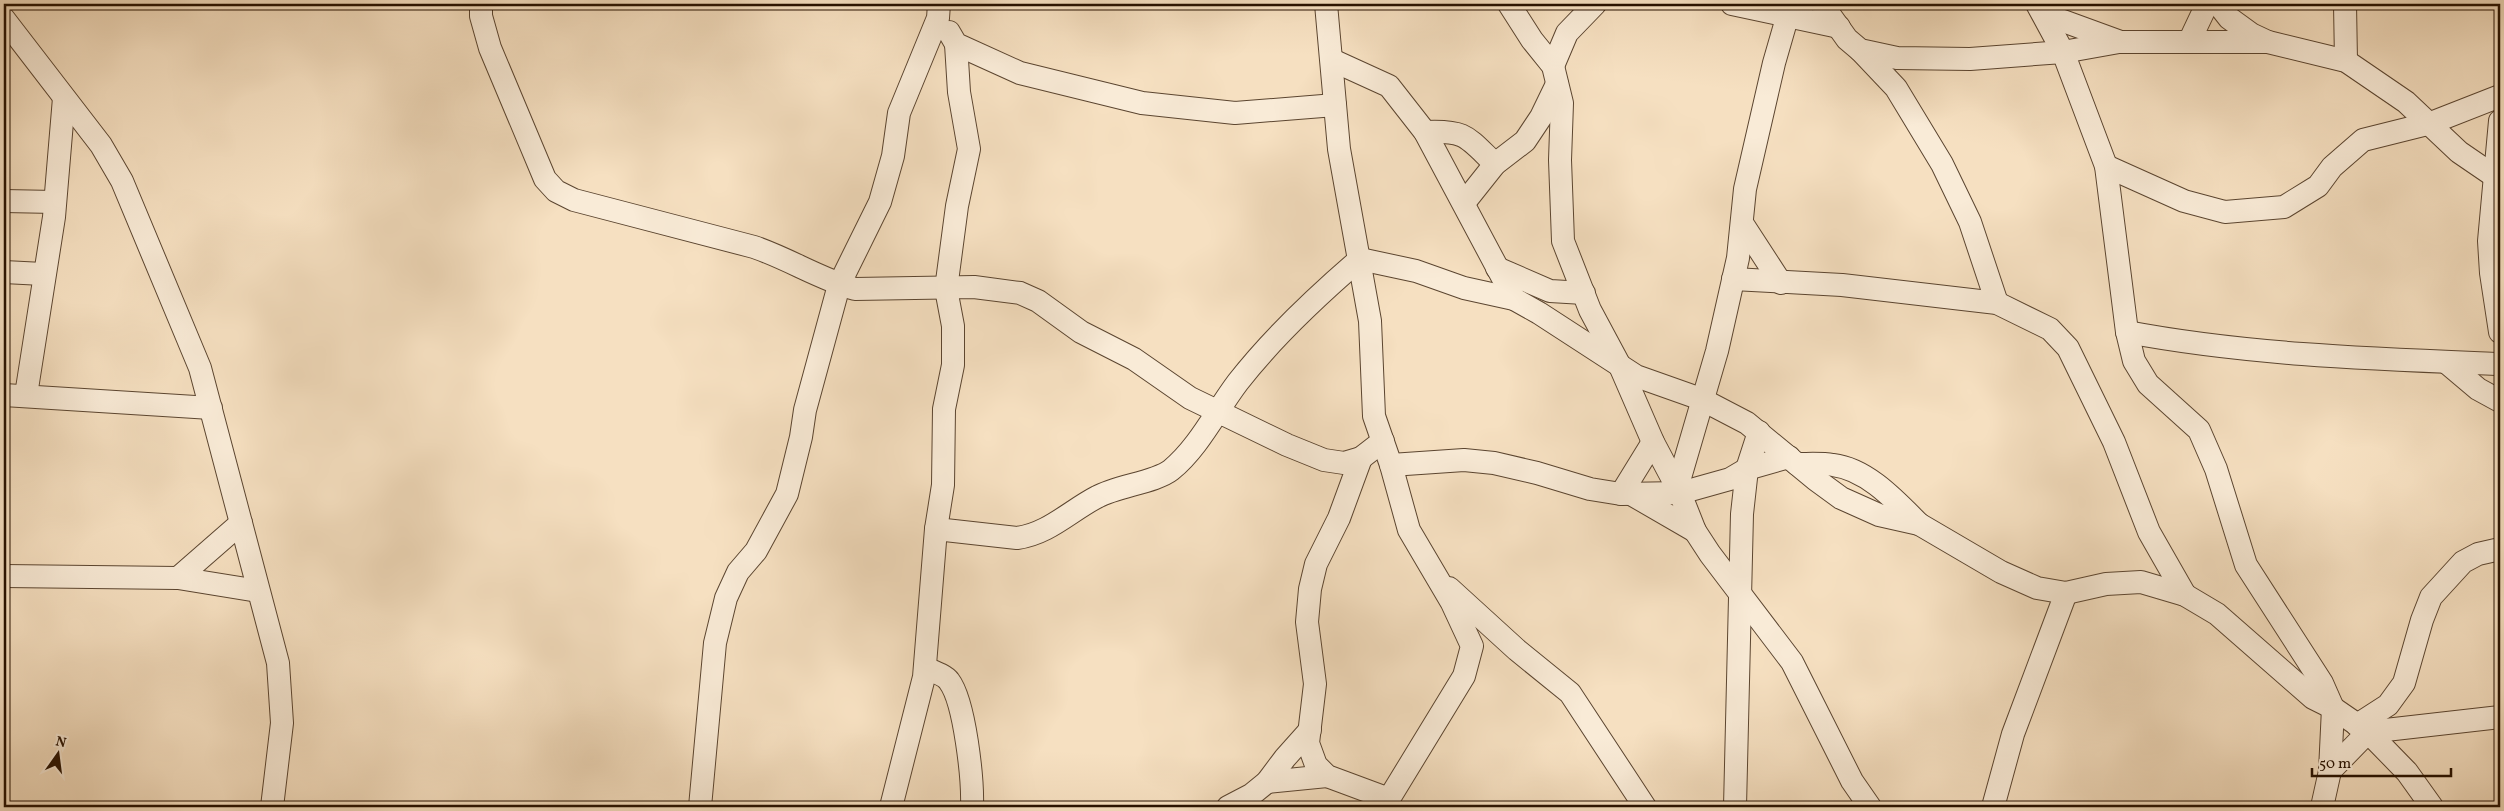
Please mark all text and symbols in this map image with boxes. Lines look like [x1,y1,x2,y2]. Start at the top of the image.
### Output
north arrow [32,728,82,778]
text: N [54,732,68,753]
scale bar [2312,746,2450,778]
text: 50 m [2319,754,2351,775]

